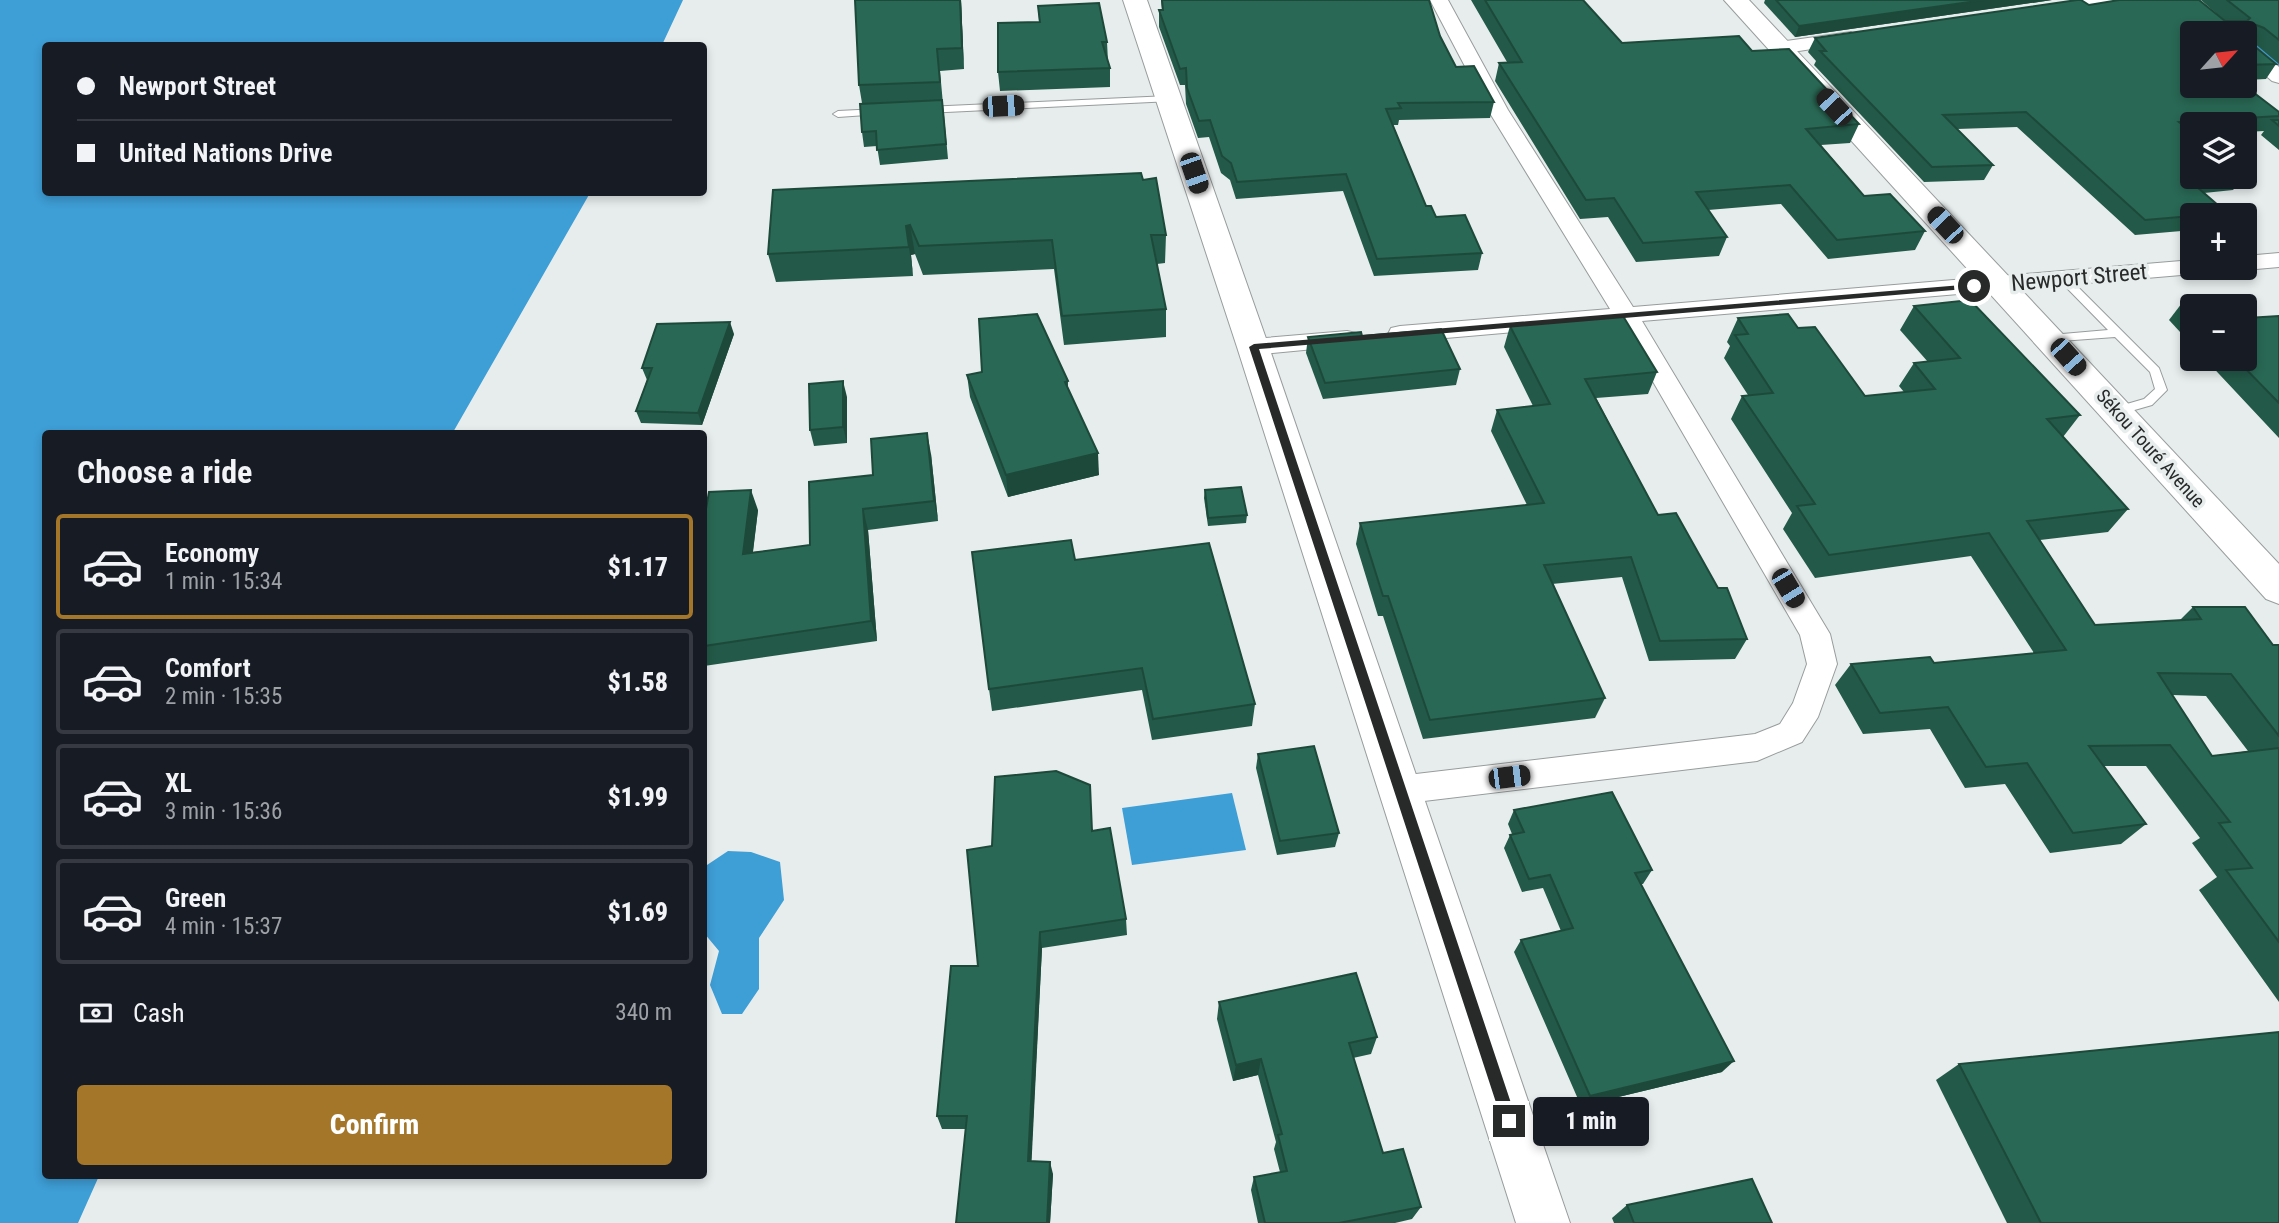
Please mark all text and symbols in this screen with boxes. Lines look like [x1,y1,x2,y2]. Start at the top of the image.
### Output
north arrow [2180,21,2258,98]
map controls [2180,21,2257,371]
text: Newport Street [119,71,276,101]
car [1812,84,1857,130]
car [982,94,1025,118]
button: layers [2180,112,2257,189]
text: United Nations Drive [119,138,333,168]
car [1178,150,1211,196]
car [1923,202,1968,248]
button: + [2180,203,2257,280]
street label: Newport Street [2010,258,2148,297]
route start [1958,270,1990,302]
button: − [2180,294,2257,371]
car [2047,334,2090,380]
street label: Sékou Touré Avenue [2091,384,2210,512]
text: Choose a ride [77,453,252,491]
icon: car [81,535,144,598]
text: Economy [165,538,259,568]
text: $1.17 [607,552,668,582]
car [1769,565,1808,611]
text: 1 min · 15:34 [165,568,282,595]
icon: car [81,650,144,713]
text: Comfort [165,653,251,683]
text: $1.58 [607,667,668,697]
text: 2 min · 15:35 [165,683,282,710]
car [1487,764,1532,790]
icon: car [81,765,144,828]
text: XL [165,768,192,798]
text: $1.99 [607,782,668,812]
text: 3 min · 15:36 [165,798,282,825]
icon: car [81,880,144,943]
text: Green [165,883,226,913]
text: $1.69 [607,897,668,927]
text: 4 min · 15:37 [165,913,282,940]
icon: cash [77,994,115,1032]
text: Cash [133,998,185,1028]
text: 340 m [615,999,672,1026]
button: Confirm [77,1085,672,1165]
callout: 1 min [1534,1096,1649,1146]
route end [1493,1105,1525,1137]
text: 1 min [1565,1108,1617,1135]

